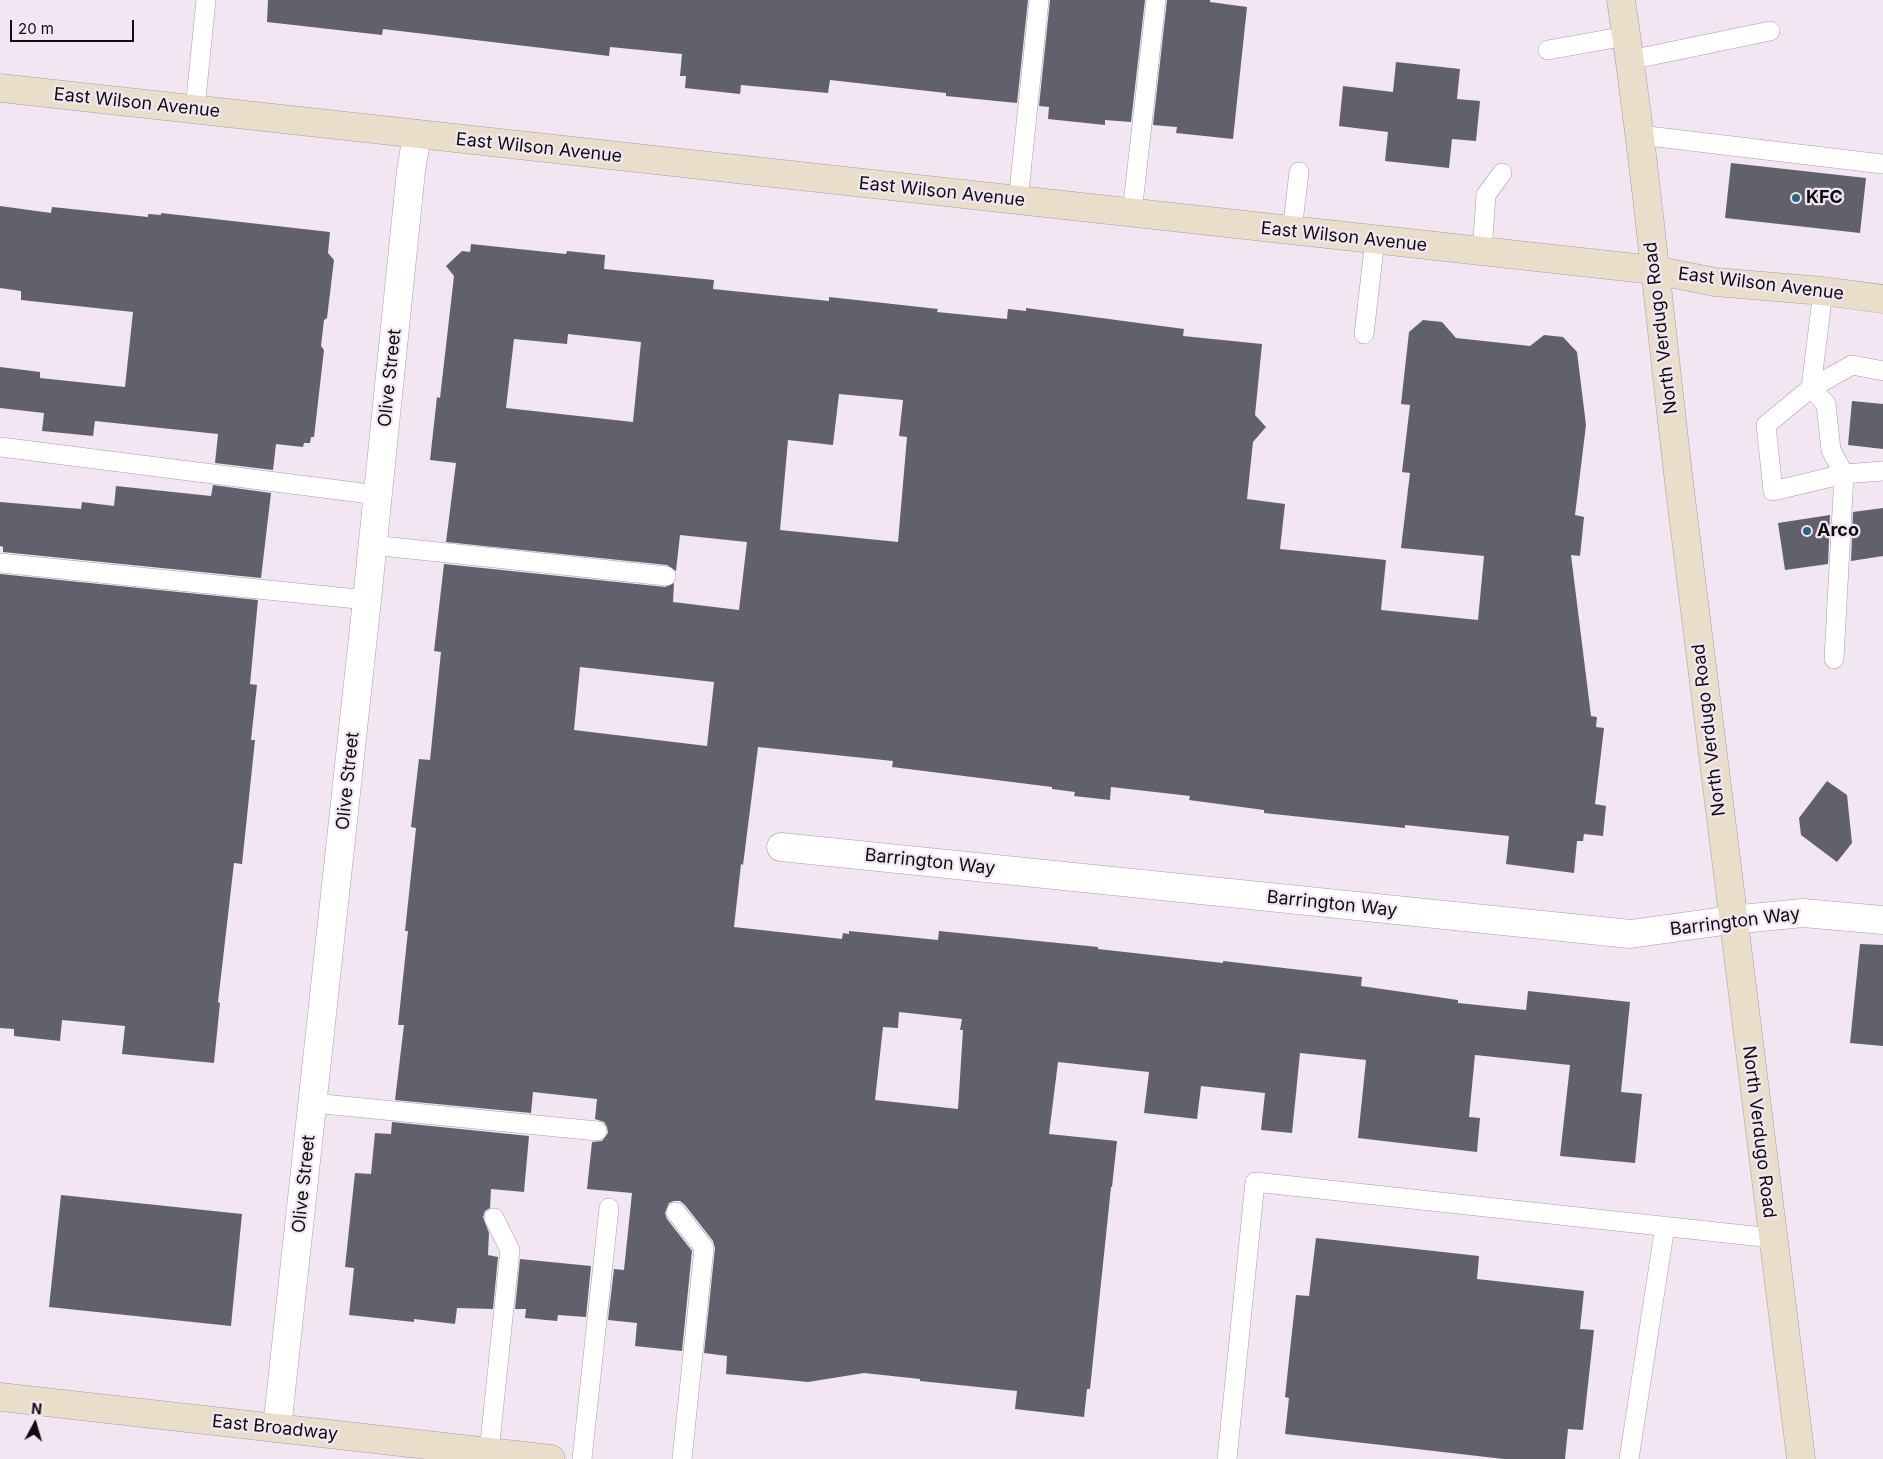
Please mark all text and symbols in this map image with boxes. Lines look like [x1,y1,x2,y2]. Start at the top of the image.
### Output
scale bar [12,10,136,42]
text: 20 m [18,19,54,38]
street label: East Wilson Avenue [53,84,221,122]
street label: East Wilson Avenue [455,129,623,167]
street label: East Wilson Avenue [858,173,1026,211]
place label: KFC [1806,187,1843,209]
marker: KFC [1790,192,1802,204]
street label: East Wilson Avenue [1260,218,1428,256]
street label: North Verdugo Road [1640,241,1682,415]
street label: East Wilson Avenue [1677,263,1845,305]
street label: Olive Street [374,328,406,428]
place label: Arco [1817,520,1859,542]
marker: Arco [1801,525,1813,537]
street label: North Verdugo Road [1688,643,1730,817]
street label: Olive Street [332,731,364,831]
street label: Barrington Way [864,844,996,880]
street label: Barrington Way [1266,886,1398,922]
street label: Barrington Way [1669,903,1801,941]
street label: North Verdugo Road [1738,1045,1780,1219]
street label: Olive Street [288,1134,320,1234]
north arrow [10,1399,60,1449]
text: N [30,1400,43,1418]
street label: East Broadway [211,1411,339,1445]

